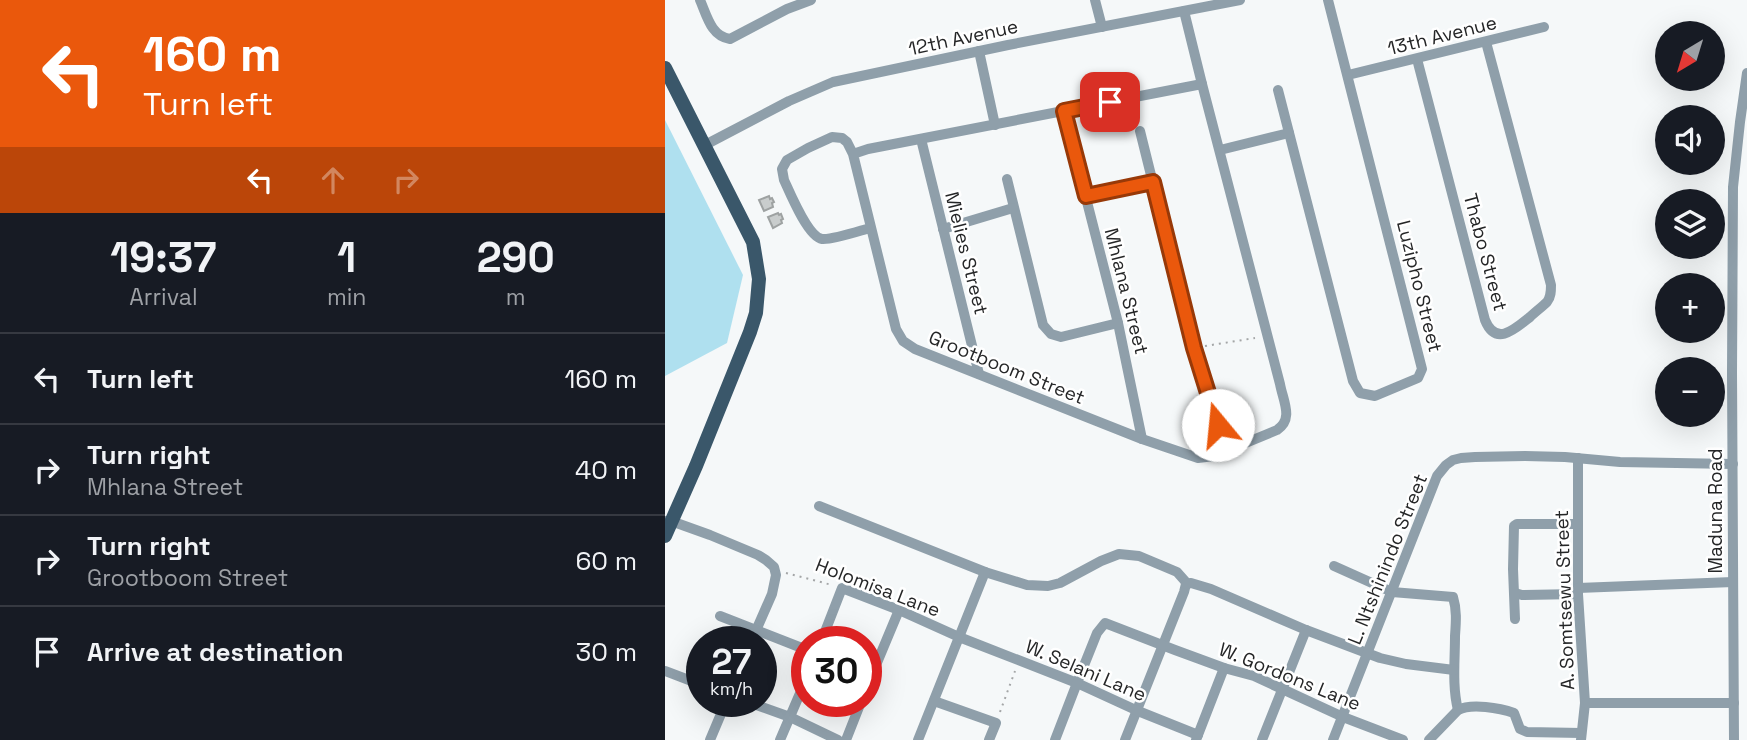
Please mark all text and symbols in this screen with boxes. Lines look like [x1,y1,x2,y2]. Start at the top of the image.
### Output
street label: 13th Avenue [1385,10,1499,61]
street label: 12th Avenue [906,14,1020,61]
north arrow [1655,21,1725,91]
map controls [1655,21,1725,427]
text: 160 m [143,23,281,85]
icon: left [28,28,119,119]
pin [1080,72,1140,132]
icon: arrive [1091,83,1129,121]
text: Turn left [143,84,273,124]
button: sound [1655,105,1725,175]
icon: left [241,161,279,199]
icon: ahead [314,161,352,199]
icon: right [387,161,425,199]
street label: Mielies Street [939,189,994,317]
button: layers [1655,189,1725,259]
street label: Thabo Street [1458,191,1513,314]
street label: Luzipho Street [1391,218,1448,355]
street label: Mhlana Street [1099,225,1154,357]
text: 19:37 [110,231,217,284]
text: 1 [337,231,356,284]
text: 290 [477,231,555,284]
button: + [1655,273,1725,343]
text: Arrival [129,282,198,312]
text: min [327,282,366,312]
text: m [506,282,526,312]
street label: Grootboom Street [925,325,1089,410]
button: − [1655,357,1725,427]
icon: left [28,360,66,398]
text: Turn left [87,362,194,396]
text: 160 m [565,362,637,396]
position arrow [1181,388,1255,462]
text: Turn right [87,438,211,472]
street label: Maduna Road [1703,448,1728,574]
icon: right [28,451,66,489]
text: 40 m [575,453,637,487]
street label: L. Ntshinindo Street [1342,470,1433,648]
text: Mhlana Street [87,472,243,502]
street label: A. Somtsewu Street [1549,510,1580,690]
text: Turn right [87,529,211,563]
icon: right [28,542,66,580]
text: 60 m [575,544,637,578]
street label: Holomisa Lane [812,552,944,623]
text: Grootboom Street [87,563,288,593]
speed limit sign: 30 [791,626,882,717]
icon: arrive [28,633,66,671]
street label: W. Selani Lane [1022,634,1150,707]
text: Arrive at destination [87,635,344,669]
text: 30 m [576,635,637,669]
street label: W. Gordons Lane [1215,637,1364,716]
text: 27 [712,640,751,684]
text: km/h [710,677,753,700]

